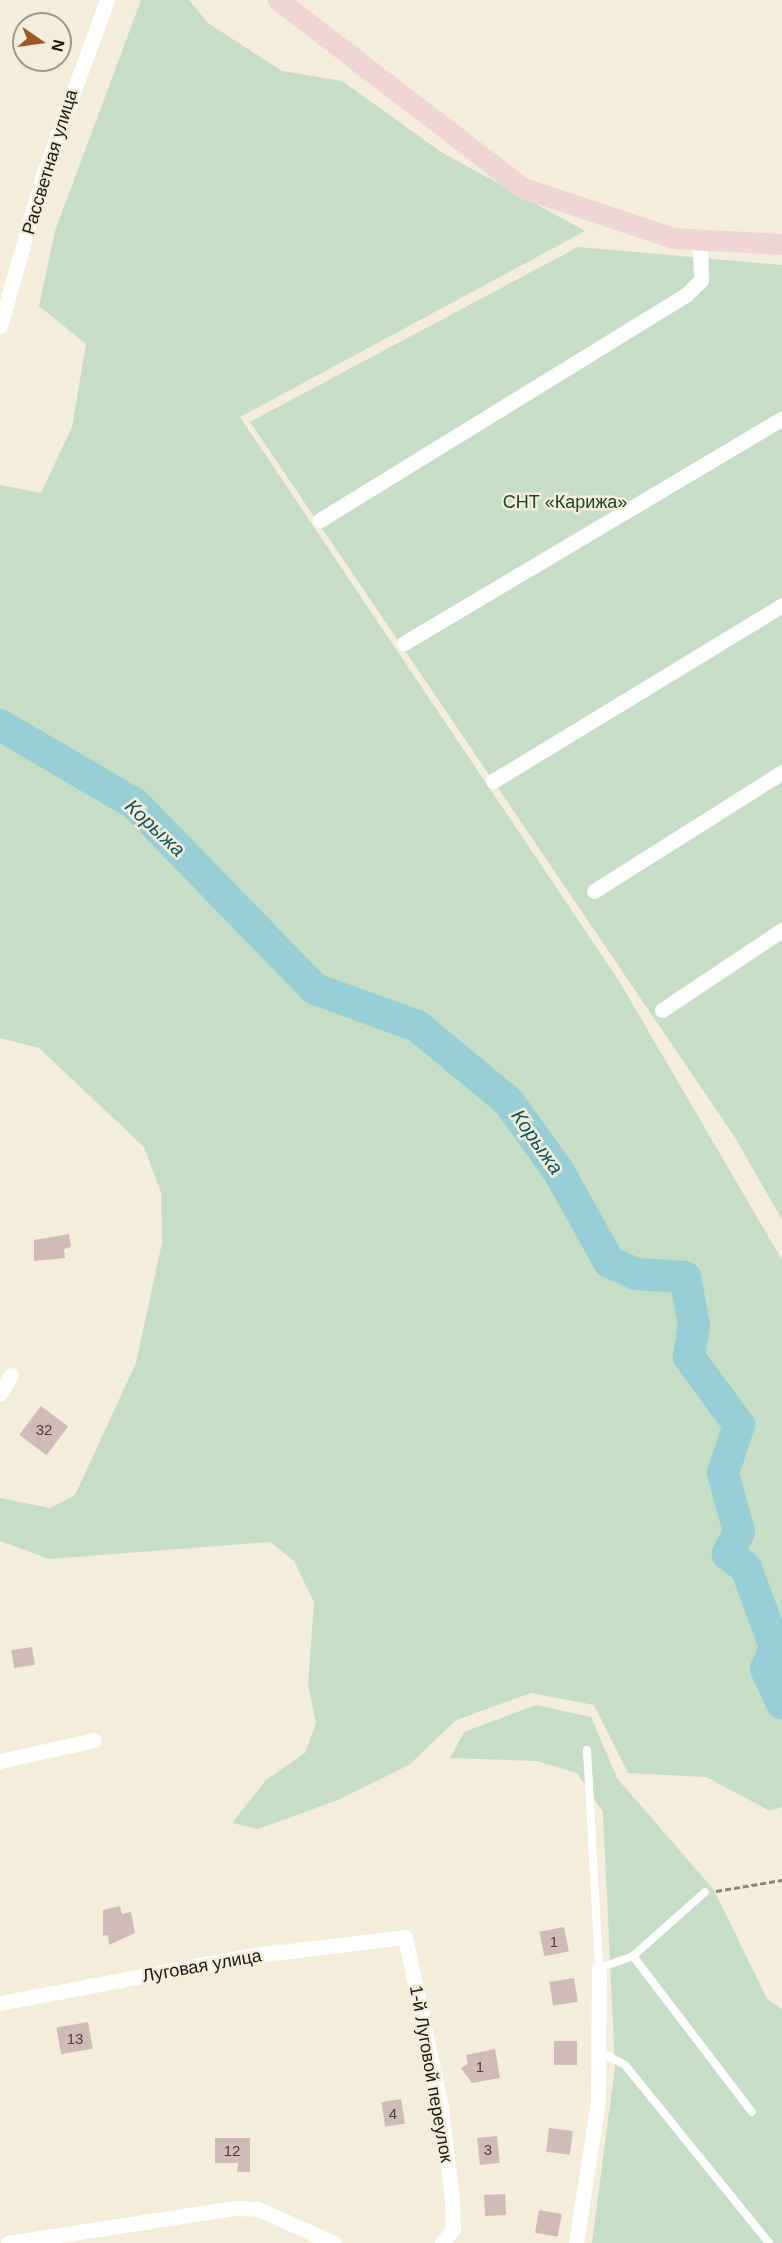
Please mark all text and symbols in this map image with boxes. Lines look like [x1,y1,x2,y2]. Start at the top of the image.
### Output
north arrow [12,12,72,72]
text: N [48,38,68,53]
street label: Рассветная улица [18,87,82,237]
park label: СНТ «Карижа» [503,491,627,513]
water label: Корыжа [120,794,190,862]
water label: Корыжа [506,1105,568,1179]
house number: 32 [36,1421,52,1439]
house number: 1 [550,1933,558,1951]
street label: Луговая улица [141,1945,263,1987]
street label: 1-й Луговой переулок [405,1984,457,2164]
house number: 13 [67,2030,83,2048]
house number: 1 [476,2058,484,2076]
house number: 4 [389,2105,397,2123]
house number: 3 [484,2141,492,2159]
house number: 12 [224,2142,240,2160]

